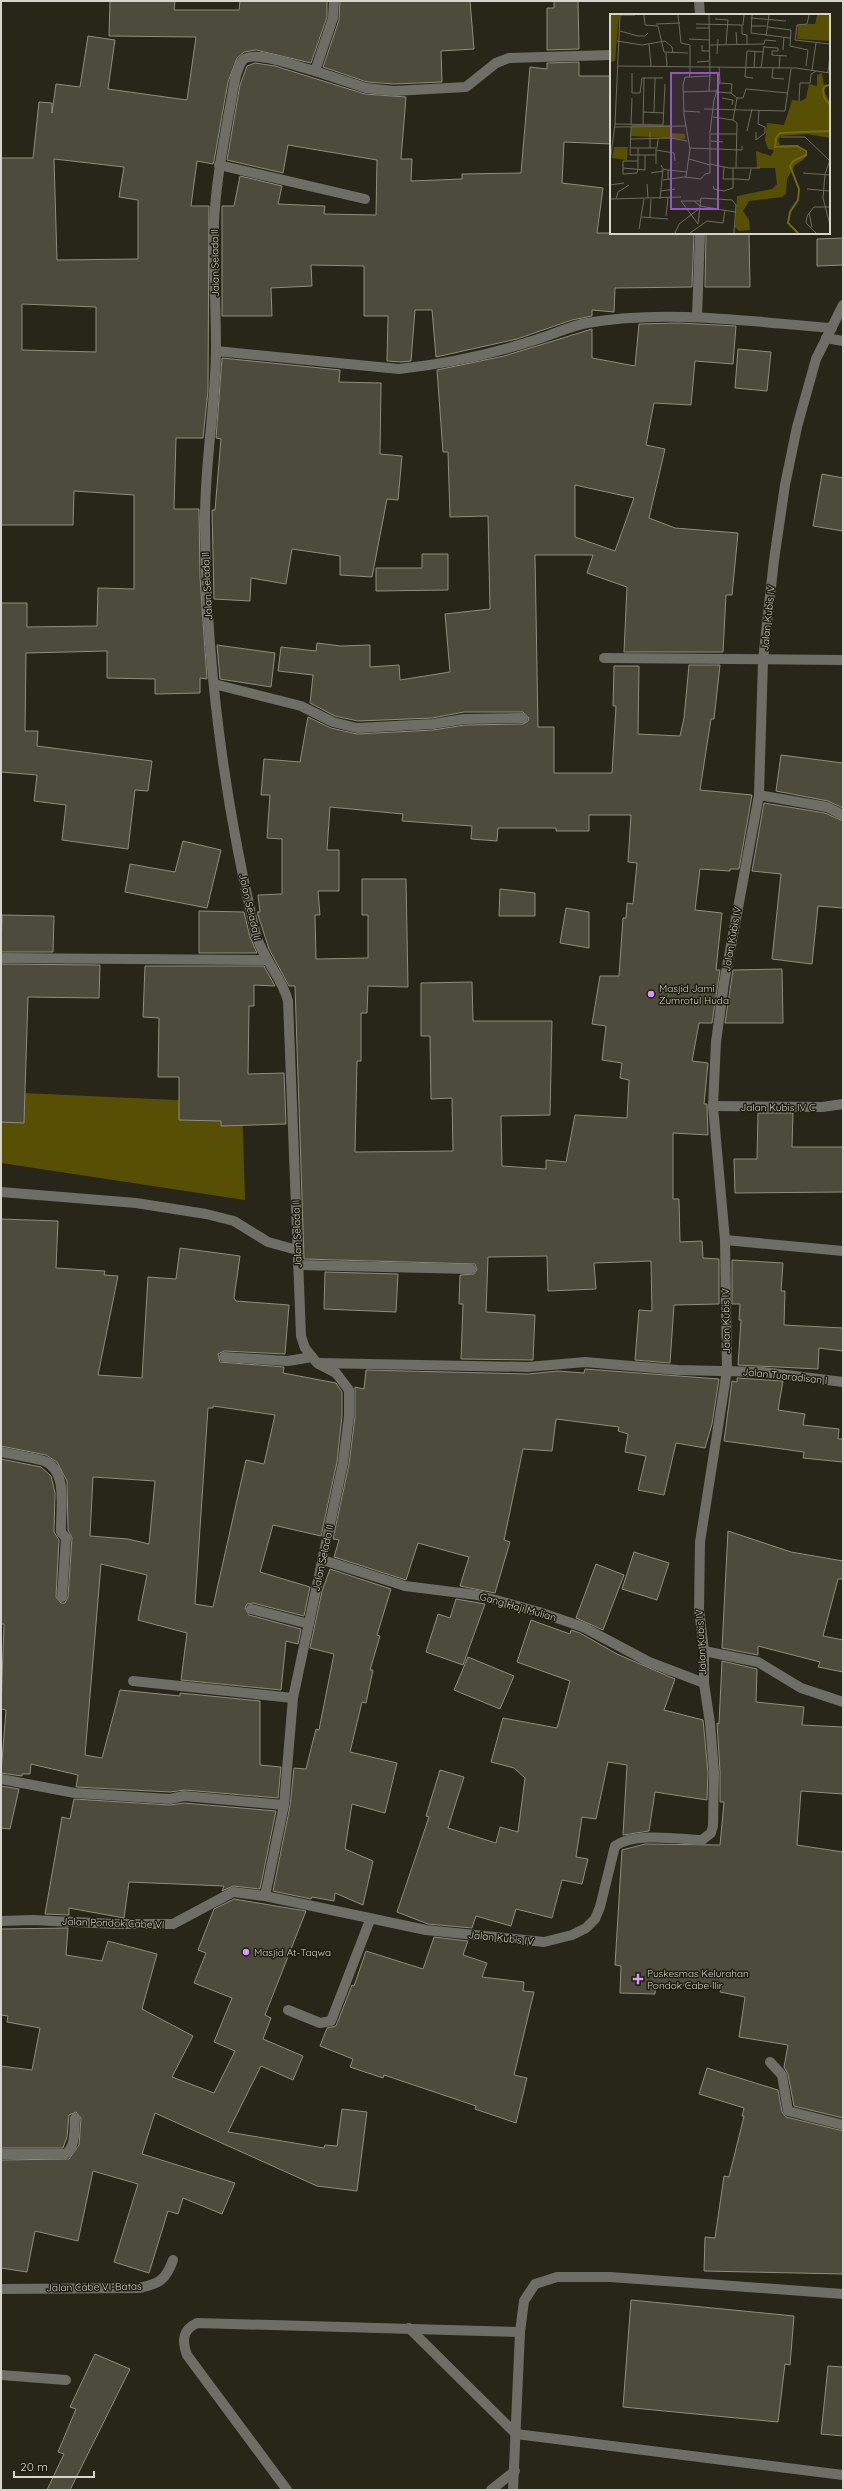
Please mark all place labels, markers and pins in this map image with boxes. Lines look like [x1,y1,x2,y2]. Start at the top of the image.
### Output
place label: Masjid Jami Zumrotul Huda [659,982,729,1007]
marker: Masjid Jami Zumrotul Huda [646,989,656,999]
place label: Masjid At-Taqwa [254,1946,331,1959]
marker: Masjid At-Taqwa [241,1947,251,1957]
place label: Puskesmas Kelurahan Pondok Cabe Ilir [647,1967,749,1992]
marker: Puskesmas Kelurahan Pondok Cabe Ilir [632,1973,644,1985]

